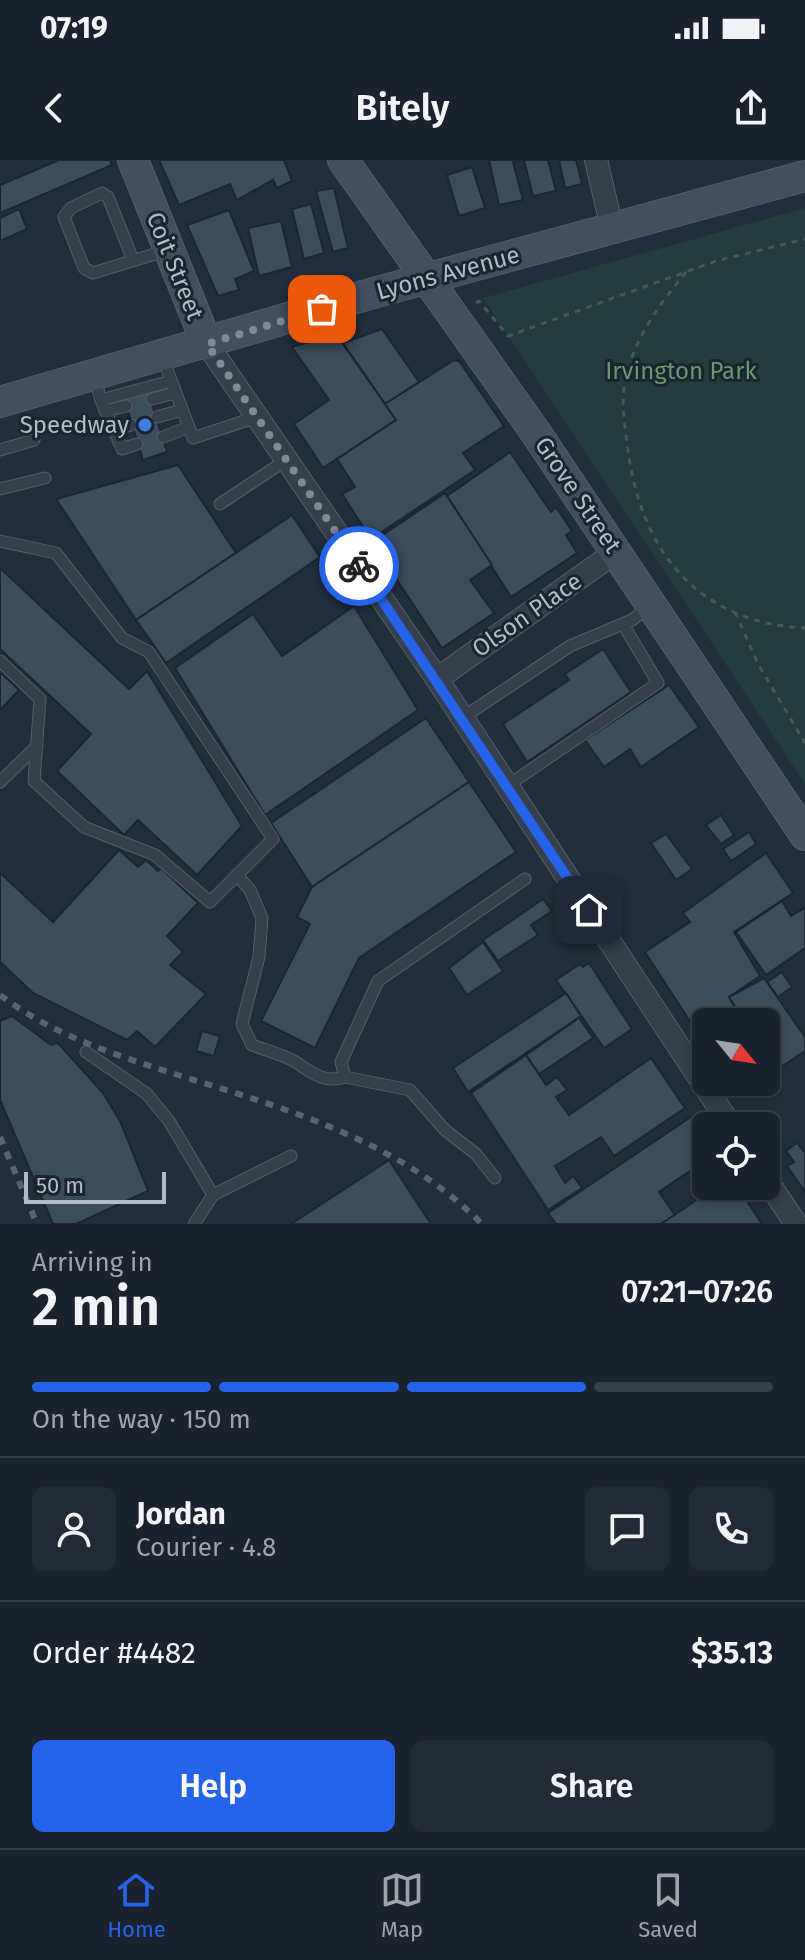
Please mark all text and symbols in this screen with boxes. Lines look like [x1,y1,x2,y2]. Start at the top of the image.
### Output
text: 07:19 [40,10,108,46]
icon: back [32,86,76,130]
text: Bitely [356,86,449,130]
icon: share [729,86,773,130]
street label: Coit Street [141,208,209,324]
street label: Lyons Avenue [373,240,523,306]
pin [288,275,356,343]
icon: bag [300,287,344,331]
park label: Irvington Park [605,357,757,385]
place label: Speedway [20,411,129,439]
marker: Speedway [136,416,154,434]
street label: Grove Street [529,432,627,559]
courier [319,526,399,606]
icon: bike [337,544,381,588]
street label: Olson Place [467,567,587,663]
pin [555,876,623,944]
icon: home [567,888,611,932]
north arrow [692,1008,780,1096]
map controls [692,1008,780,1200]
button: locate [692,1112,780,1200]
scale bar [24,1168,166,1204]
text: 50 m [36,1172,84,1199]
text: Arriving in [32,1247,153,1278]
text: 07:21–07:26 [621,1274,773,1310]
text: 2 min [32,1276,160,1339]
text: On the way · 150 m [32,1404,251,1435]
button: person [32,1487,116,1571]
button: chat [585,1487,669,1571]
button: phone [689,1487,773,1571]
text: Jordan [136,1496,226,1532]
text: Courier · 4.8 [136,1532,276,1563]
text: Order #4482 [32,1635,196,1671]
text: $35.13 [691,1635,773,1671]
button: Help [32,1740,395,1832]
button: Share [411,1740,773,1832]
tab: Home [107,1868,166,1943]
tab: Map [380,1868,424,1943]
tab: Saved [638,1868,698,1943]

